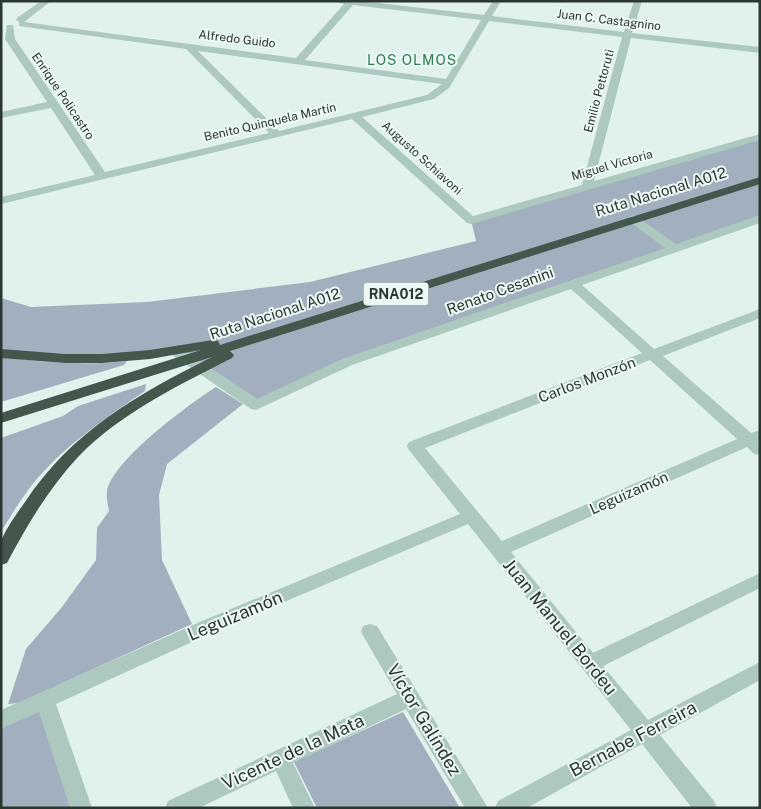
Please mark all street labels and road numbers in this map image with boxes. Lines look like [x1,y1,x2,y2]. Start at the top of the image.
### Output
street label: Juan C. Castagnino [556,7,662,33]
street label: Alfredo Guido [198,27,277,51]
street label: Emilio Pettoruti [581,48,617,134]
street label: Enrique Policastro [29,50,97,142]
street label: Benito Quinquela Martín [203,100,338,144]
street label: Augusto Schiavoni [379,118,465,198]
street label: Miguel Victoria [570,147,654,183]
street label: Ruta Nacional A012 [593,163,728,220]
street label: Renato Cesanini [444,263,555,318]
road number: RNA012 [364,282,428,306]
street label: Ruta Nacional A012 [207,284,342,343]
street label: Carlos Monzón [536,353,638,406]
street label: Leguizamón [587,468,671,517]
street label: Juan Manuel Bordeu [499,554,622,699]
street label: Leguizamón [184,586,285,645]
street label: Víctor Galíndez [383,660,466,780]
street label: Bernabe Ferreira [566,696,700,781]
street label: Vicente de la Mata [218,709,367,794]

